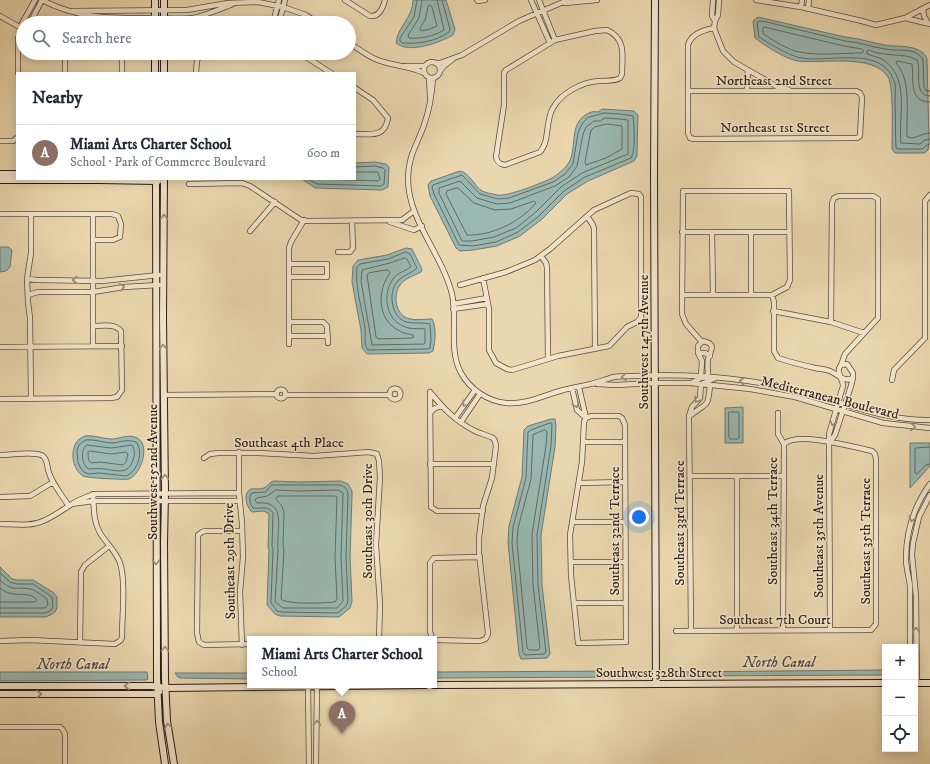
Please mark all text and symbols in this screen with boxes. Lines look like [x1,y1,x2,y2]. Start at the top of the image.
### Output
search box [16,16,356,60]
icon: search [30,27,52,49]
text: Search here [62,29,131,48]
street label: Northeast 2nd Street [716,72,833,90]
text: Nearby [32,87,82,109]
street label: Northeast 1st Street [720,119,830,137]
text: Miami Arts Charter School [70,135,231,154]
text: A [41,145,49,161]
text: 600 m [307,145,340,161]
text: School · Park of Commerce Boulevard [70,154,266,170]
one-way arrow [159,214,168,220]
street label: Southwest 147th Avenue [635,274,653,409]
one-way arrow [72,276,78,284]
one-way arrow [119,283,125,292]
one-way arrow [159,344,167,350]
one-way arrow [621,372,627,381]
street label: Mediterranean Boulevard [759,372,901,424]
one-way arrow [739,377,745,386]
one-way arrow [695,396,702,403]
one-way arrow [462,400,470,407]
one-way arrow [571,401,580,408]
street label: Southwest 152nd Avenue [144,404,162,540]
one-way arrow [829,419,838,426]
one-way arrow [910,422,916,431]
street label: Southeast 4th Place [234,434,344,452]
street label: Southeast 34th Terrace [764,457,782,585]
street label: Southeast 33rd Terrace [671,460,689,586]
street label: Southeast 30th Drive [359,463,377,579]
street label: Southeast 32nd Terrace [606,466,624,596]
one-way arrow [161,474,169,480]
street label: Southeast 35th Avenue [810,474,828,598]
street label: Southeast 35th Terrace [857,477,875,604]
street label: Southeast 29th Drive [220,502,240,619]
your location [629,507,649,527]
one-way arrow [908,515,917,522]
one-way arrow [152,559,161,565]
street label: Southeast 7th Court [719,611,831,629]
one-way arrow [912,627,920,633]
popup [247,636,437,688]
map controls [882,644,918,752]
button: + [882,644,918,680]
text: Miami Arts Charter School [261,645,423,664]
one-way arrow [161,646,169,652]
water label: North Canal [742,653,817,672]
water label: North Canal [36,655,111,674]
text: School [261,664,297,680]
street label: Southwest 328th Street [596,664,723,682]
button: − [882,680,918,716]
one-way arrow [124,682,130,690]
one-way arrow [36,690,42,698]
pin: A [329,701,355,734]
button: locate [882,716,918,752]
one-way arrow [313,720,321,726]
one-way arrow [164,723,173,729]

